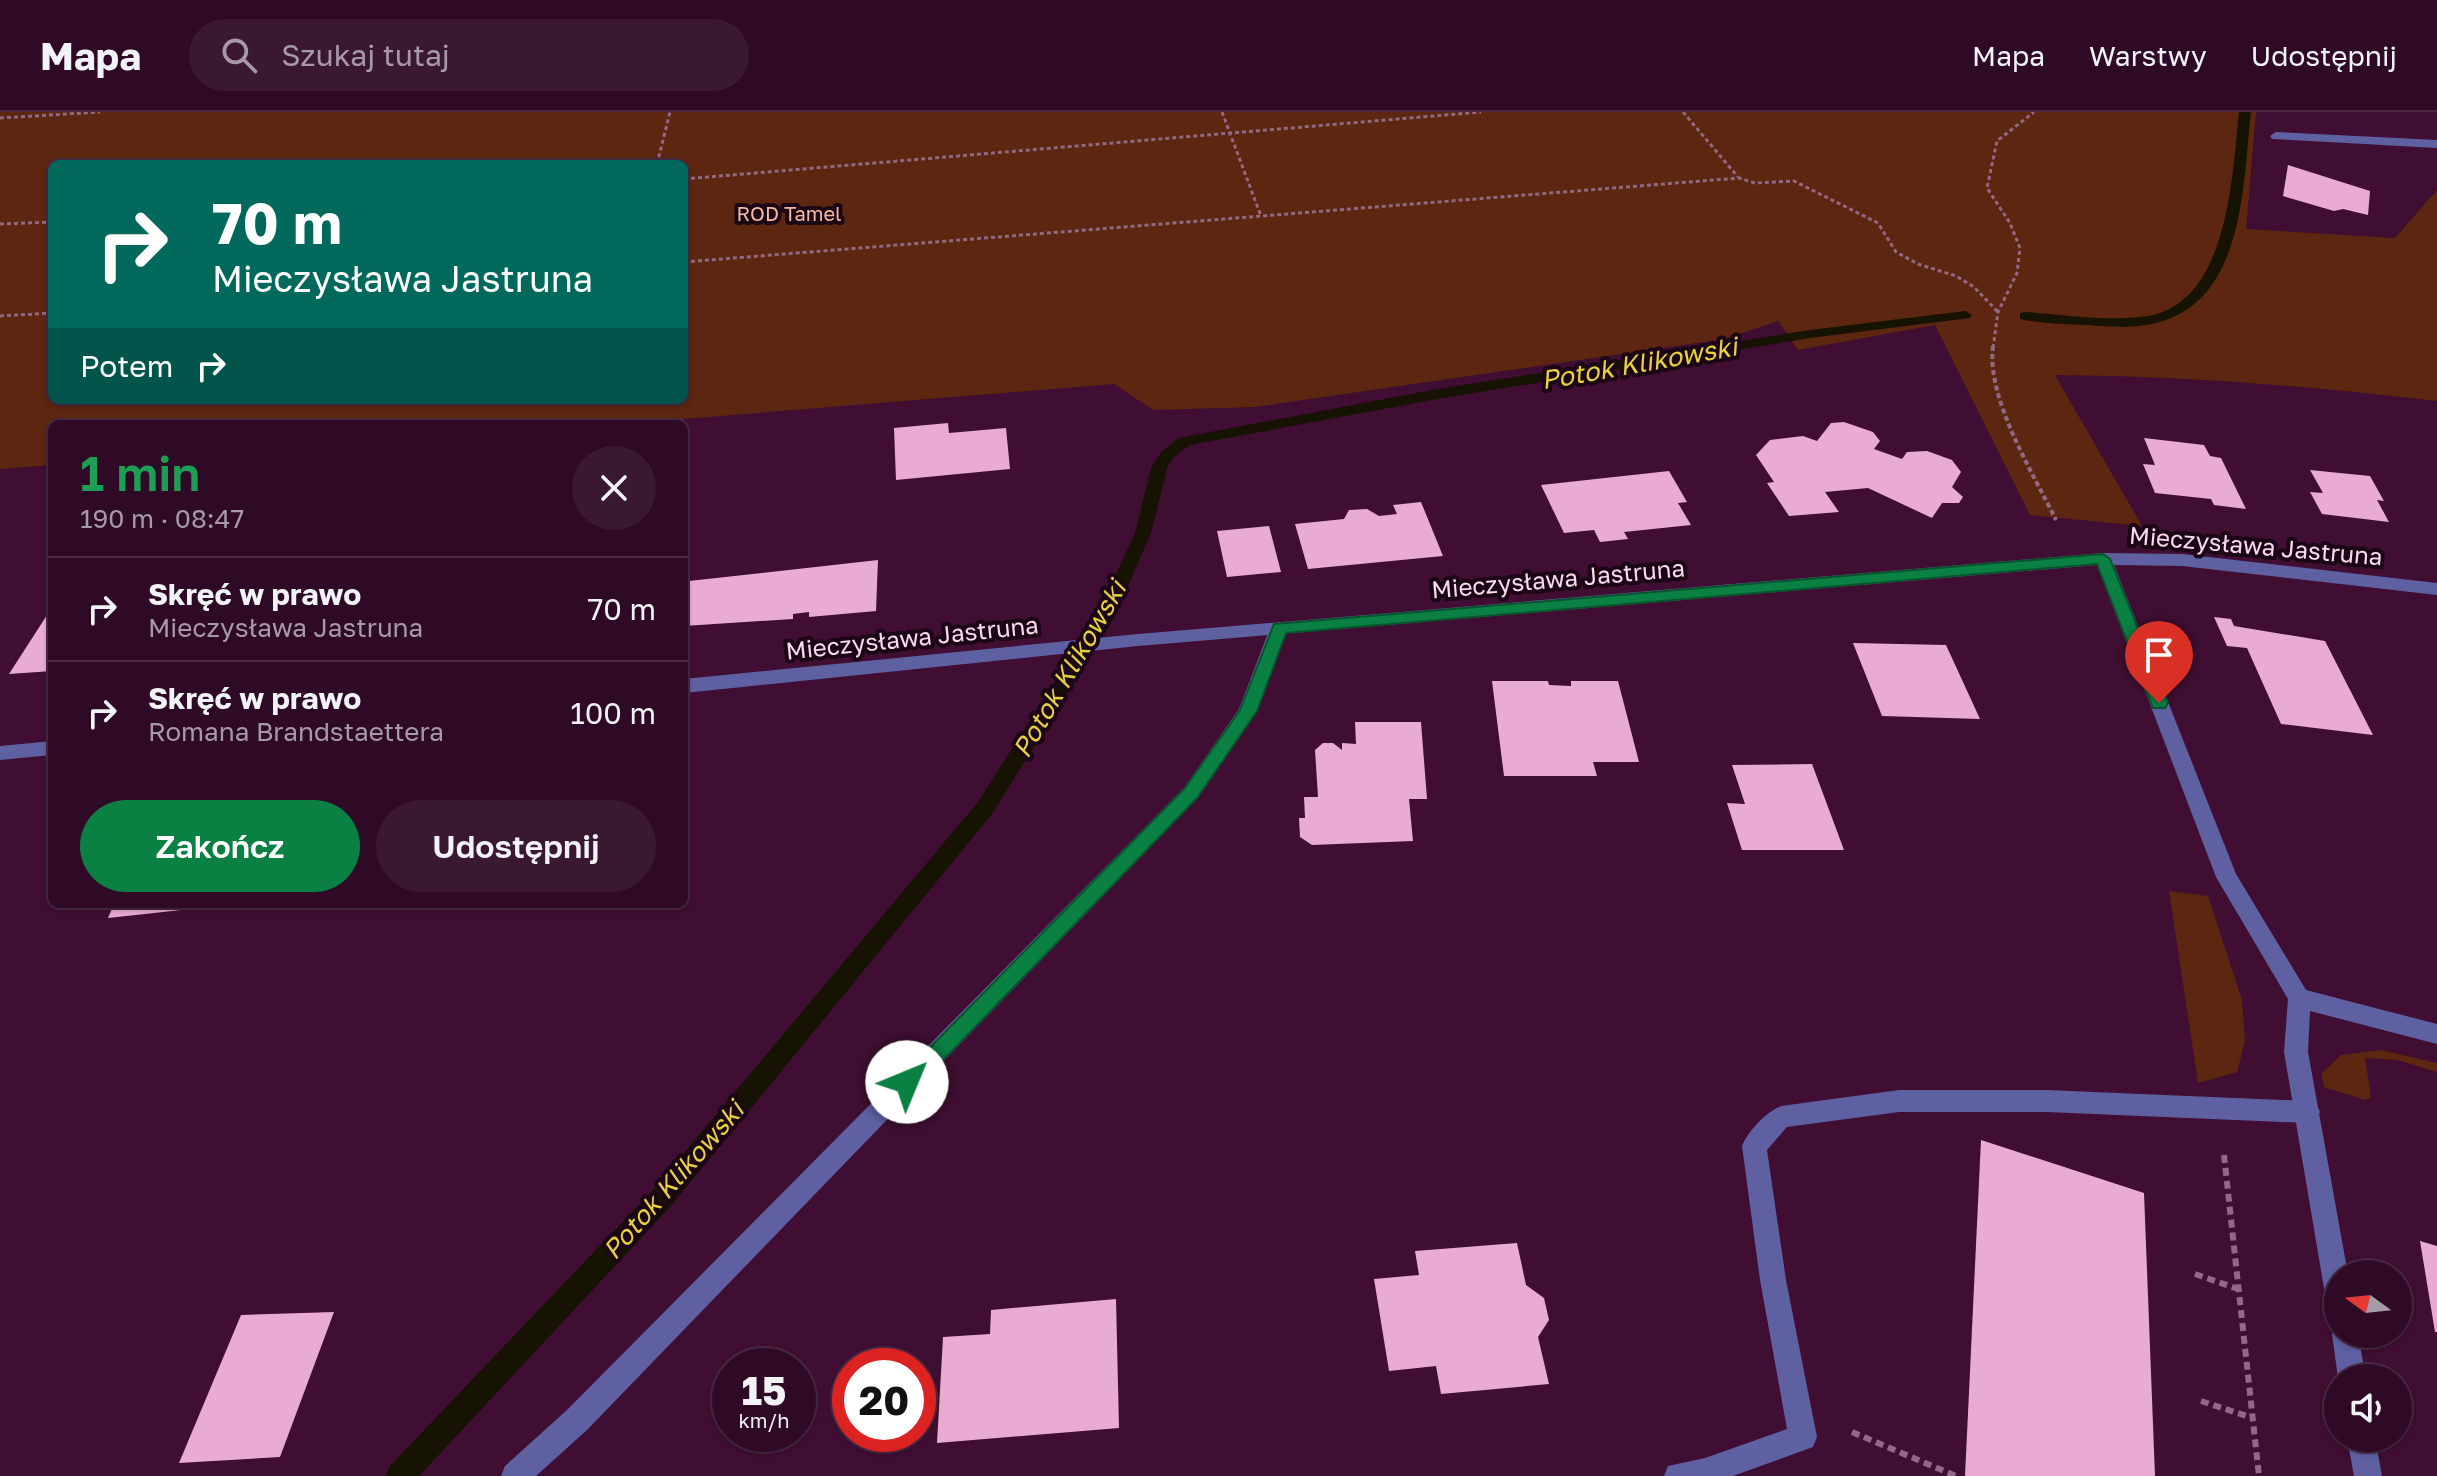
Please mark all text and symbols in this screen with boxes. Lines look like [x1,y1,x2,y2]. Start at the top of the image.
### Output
search box [189,19,749,91]
text: Mapa [40,33,141,78]
icon: search [217,33,261,77]
text: Szukaj tutaj [281,37,450,73]
text: Mapa [1972,39,2045,72]
text: Warstwy [2089,39,2207,72]
text: Udostępnij [2251,39,2397,72]
text: 70 m [212,189,342,256]
icon: right [80,192,184,296]
park label: ROD Tamel [737,201,842,225]
text: Mieczysława Jastruna [212,257,593,300]
water label: Potok Klikowski [1539,330,1742,396]
icon: right [189,344,233,388]
text: Potem [80,348,173,384]
text: 1 min [80,444,200,502]
button: close [572,446,656,530]
text: 190 m · 08:47 [80,503,244,534]
street label: Mieczysława Jastruna [2128,519,2384,571]
street label: Mieczysława Jastruna [1430,552,1686,604]
water label: Potok Klikowski [1006,573,1134,763]
text: Skręć w prawo [148,576,361,612]
icon: right [80,587,124,631]
text: 70 m [587,591,656,627]
street label: Mieczysława Jastruna [784,609,1040,665]
text: Mieczysława Jastruna [148,612,423,643]
pin [2125,621,2193,703]
icon: arrive [2137,633,2181,677]
text: Skręć w prawo [148,680,361,716]
icon: right [80,691,124,735]
text: 100 m [570,695,656,731]
text: Romana Brandstaettera [148,716,444,747]
button: Zakończ [80,800,360,892]
button: Udostępnij [376,800,656,892]
position arrow [865,1040,949,1124]
water label: Potok Klikowski [596,1093,752,1265]
north arrow [2324,1260,2412,1348]
map controls [2324,1260,2412,1452]
speed limit sign: 20 [832,1348,936,1452]
button: sound [2324,1364,2412,1452]
text: 15 [742,1366,787,1414]
text: km/h [739,1408,789,1432]

